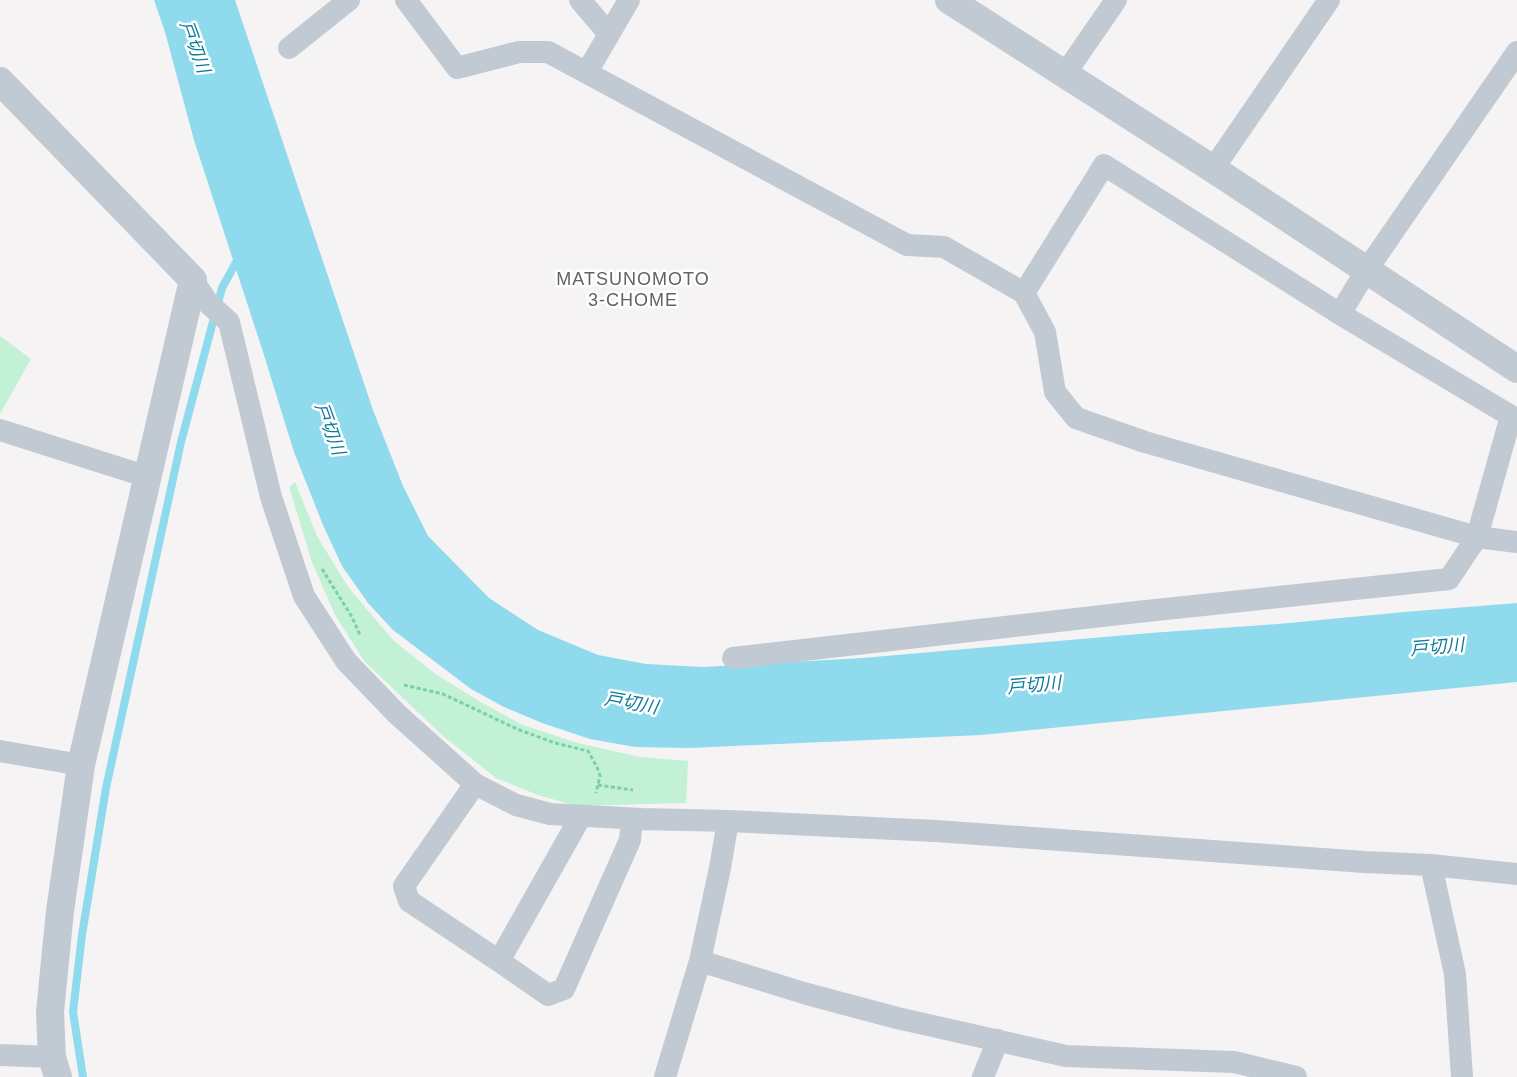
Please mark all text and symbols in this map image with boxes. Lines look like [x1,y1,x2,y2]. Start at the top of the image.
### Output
water label: 戸切川 [175,18,213,76]
district label: MATSUNOMOTO 3-CHOME [555,269,711,312]
water label: 戸切川 [310,400,348,458]
water label: 戸切川 [1409,635,1465,661]
water label: 戸切川 [1006,673,1062,699]
water label: 戸切川 [603,689,659,719]

